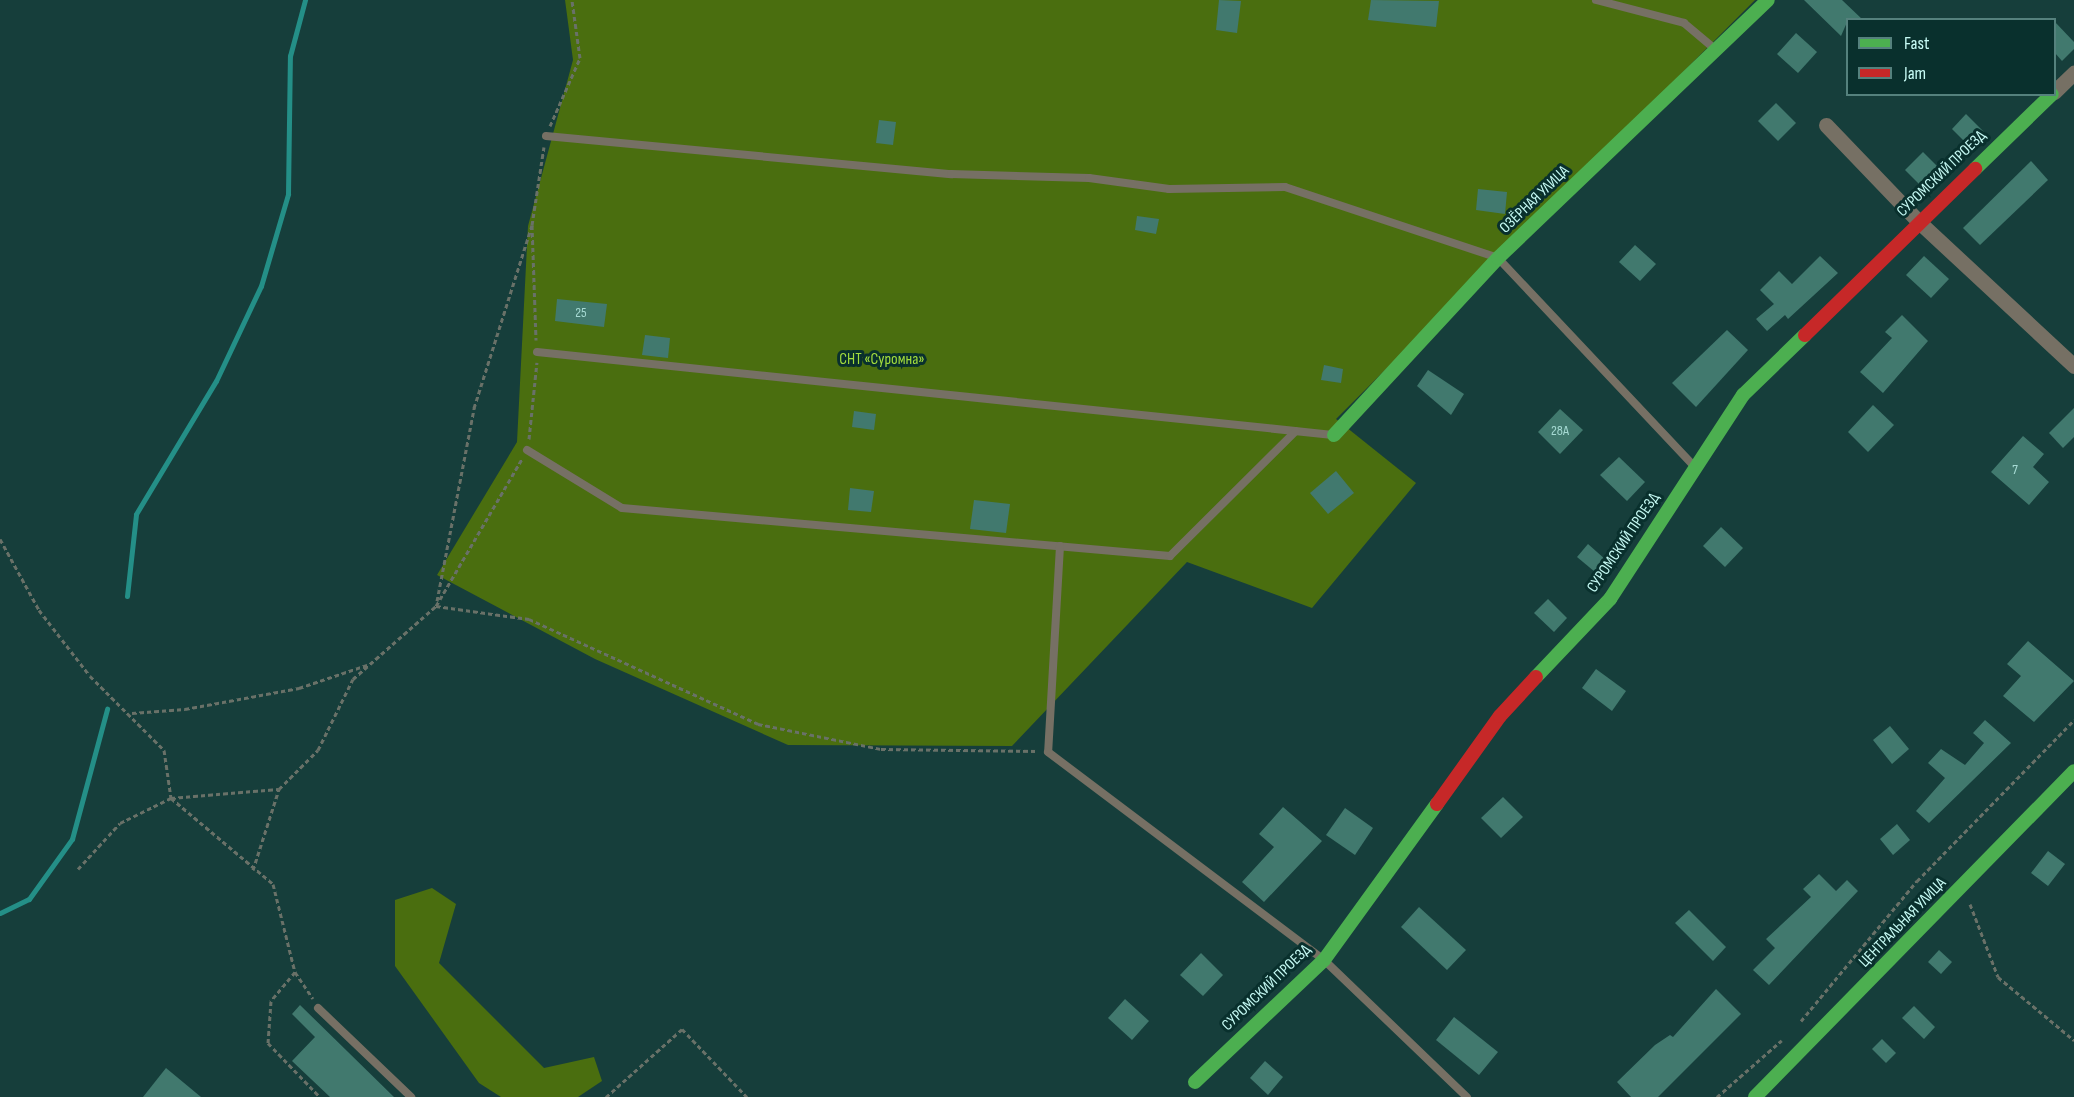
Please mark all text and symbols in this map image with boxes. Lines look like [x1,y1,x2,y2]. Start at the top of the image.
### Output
legend [1846,18,2056,96]
text: Fast [1904,33,1929,54]
text: Jam [1904,63,1926,84]
street label: СУРОМСКИЙ ПРОЕЗД [1893,127,1991,221]
street label: ОЗЁРНАЯ УЛИЦА [1496,162,1574,238]
house number: 25 [575,305,587,321]
park label: СНТ «Суромна» [839,350,925,370]
house number: 28А [1551,423,1569,439]
house number: 7 [2012,462,2018,478]
street label: СУРОМСКИЙ ПРОЕЗД [1584,489,1664,597]
street label: ЦЕНТРАЛЬНАЯ УЛИЦА [1855,874,1951,972]
street label: СУРОМСКИЙ ПРОЕЗД [1218,941,1316,1035]

